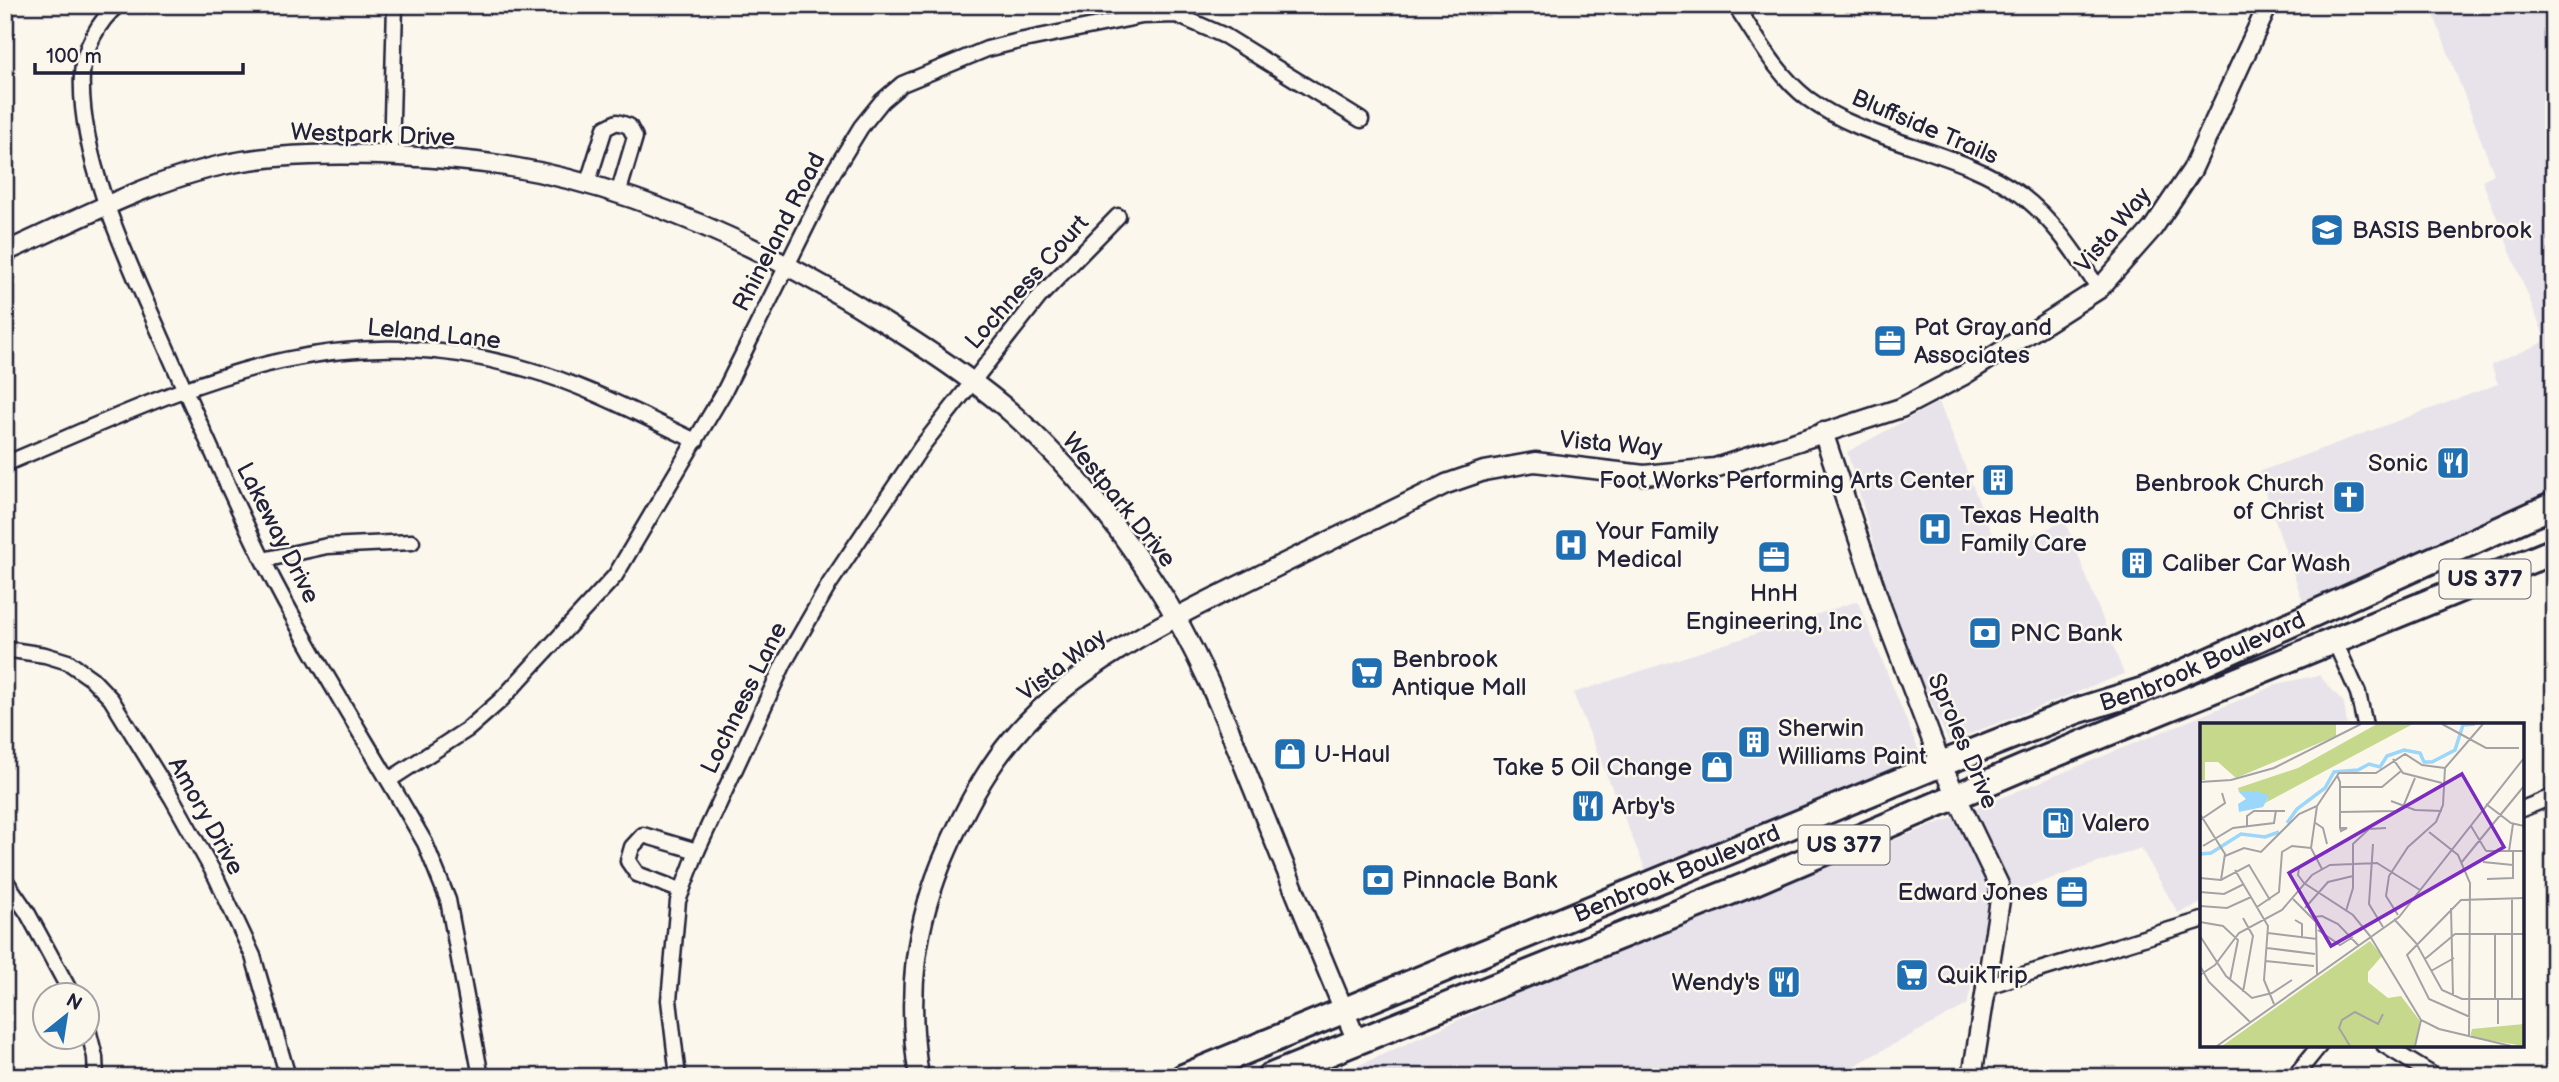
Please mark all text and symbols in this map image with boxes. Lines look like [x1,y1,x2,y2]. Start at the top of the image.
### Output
scale bar [35,32,243,76]
text: 100 m [46,44,102,69]
street label: Bluffside Trails [1847,83,2003,171]
street label: Westpark Drive [290,118,456,152]
street label: Rhineland Road [727,148,831,316]
street label: Vista Way [2069,181,2157,279]
street label: Lochness Court [959,208,1095,355]
school or university icon: BASIS Benbrook [2308,211,2346,249]
place label: BASIS Benbrook [2352,216,2531,245]
street label: Leland Lane [366,313,502,355]
place label: Pat Gray and Associates [1914,313,2052,370]
office icon: Pat Gray and Associates [1871,322,1909,360]
street label: Vista Way [1558,425,1664,463]
street label: Westpark Drive [1056,427,1182,573]
restaurant icon: Sonic [2434,444,2472,482]
place label: Sonic [2368,449,2428,478]
street label: Lakeway Drive [230,458,326,608]
building icon: Foot Works Performing Arts Center [1979,461,2017,499]
place label: Foot Works Performing Arts Center [1599,466,1974,495]
place label: Benbrook Church of Christ [2135,469,2325,526]
church icon: Benbrook Church of Christ [2330,478,2368,516]
place label: Texas Health Family Care [1960,501,2100,558]
hospital icon: Texas Health Family Care [1916,510,1954,548]
place label: Your Family Medical [1595,517,1719,574]
hospital icon: Your Family Medical [1552,526,1590,564]
office icon: HnH Engineering, Inc [1755,538,1793,576]
building icon: Caliber Car Wash [2118,544,2156,582]
place label: Caliber Car Wash [2162,549,2351,578]
road number: US 377 [2440,559,2530,598]
place label: HnH Engineering, Inc [1685,579,1863,636]
street label: Benbrook Boulevard [2096,605,2310,717]
bank icon: PNC Bank [1966,614,2004,652]
street label: Lochness Lane [695,617,793,779]
place label: PNC Bank [2010,619,2122,648]
street label: Vista Way [1012,622,1112,708]
place label: Benbrook Antique Mall [1392,645,1526,702]
supermarket icon: Benbrook Antique Mall [1348,654,1386,692]
street label: Sproles Drive [1921,669,2005,813]
place label: Sherwin Williams Paint [1778,714,1927,771]
building icon: Sherwin Williams Paint [1735,723,1773,761]
inset map [2200,723,2524,1047]
shop icon: U-Haul [1271,735,1309,773]
place label: U-Haul [1314,740,1390,769]
shop icon: Take 5 Oil Change [1698,748,1736,786]
street label: Amory Drive [162,752,250,880]
place label: Take 5 Oil Change [1493,753,1692,782]
restaurant icon: Arby's [1569,787,1607,825]
place label: Arby's [1612,792,1675,821]
fuel station icon: Valero [2039,804,2077,842]
place label: Valero [2082,809,2150,838]
street label: Benbrook Boulevard [1569,818,1784,929]
road number: US 377 [1798,825,1890,864]
bank icon: Pinnacle Bank [1359,861,1397,899]
place label: Pinnacle Bank [1402,866,1558,895]
office icon: Edward Jones [2053,873,2091,911]
place label: Edward Jones [1897,878,2048,907]
supermarket icon: QuikTrip [1893,956,1931,994]
place label: QuikTrip [1937,961,2028,990]
restaurant icon: Wendy's [1765,963,1803,1001]
place label: Wendy's [1671,968,1760,997]
north arrow [32,981,102,1050]
text: N [62,989,86,1016]

